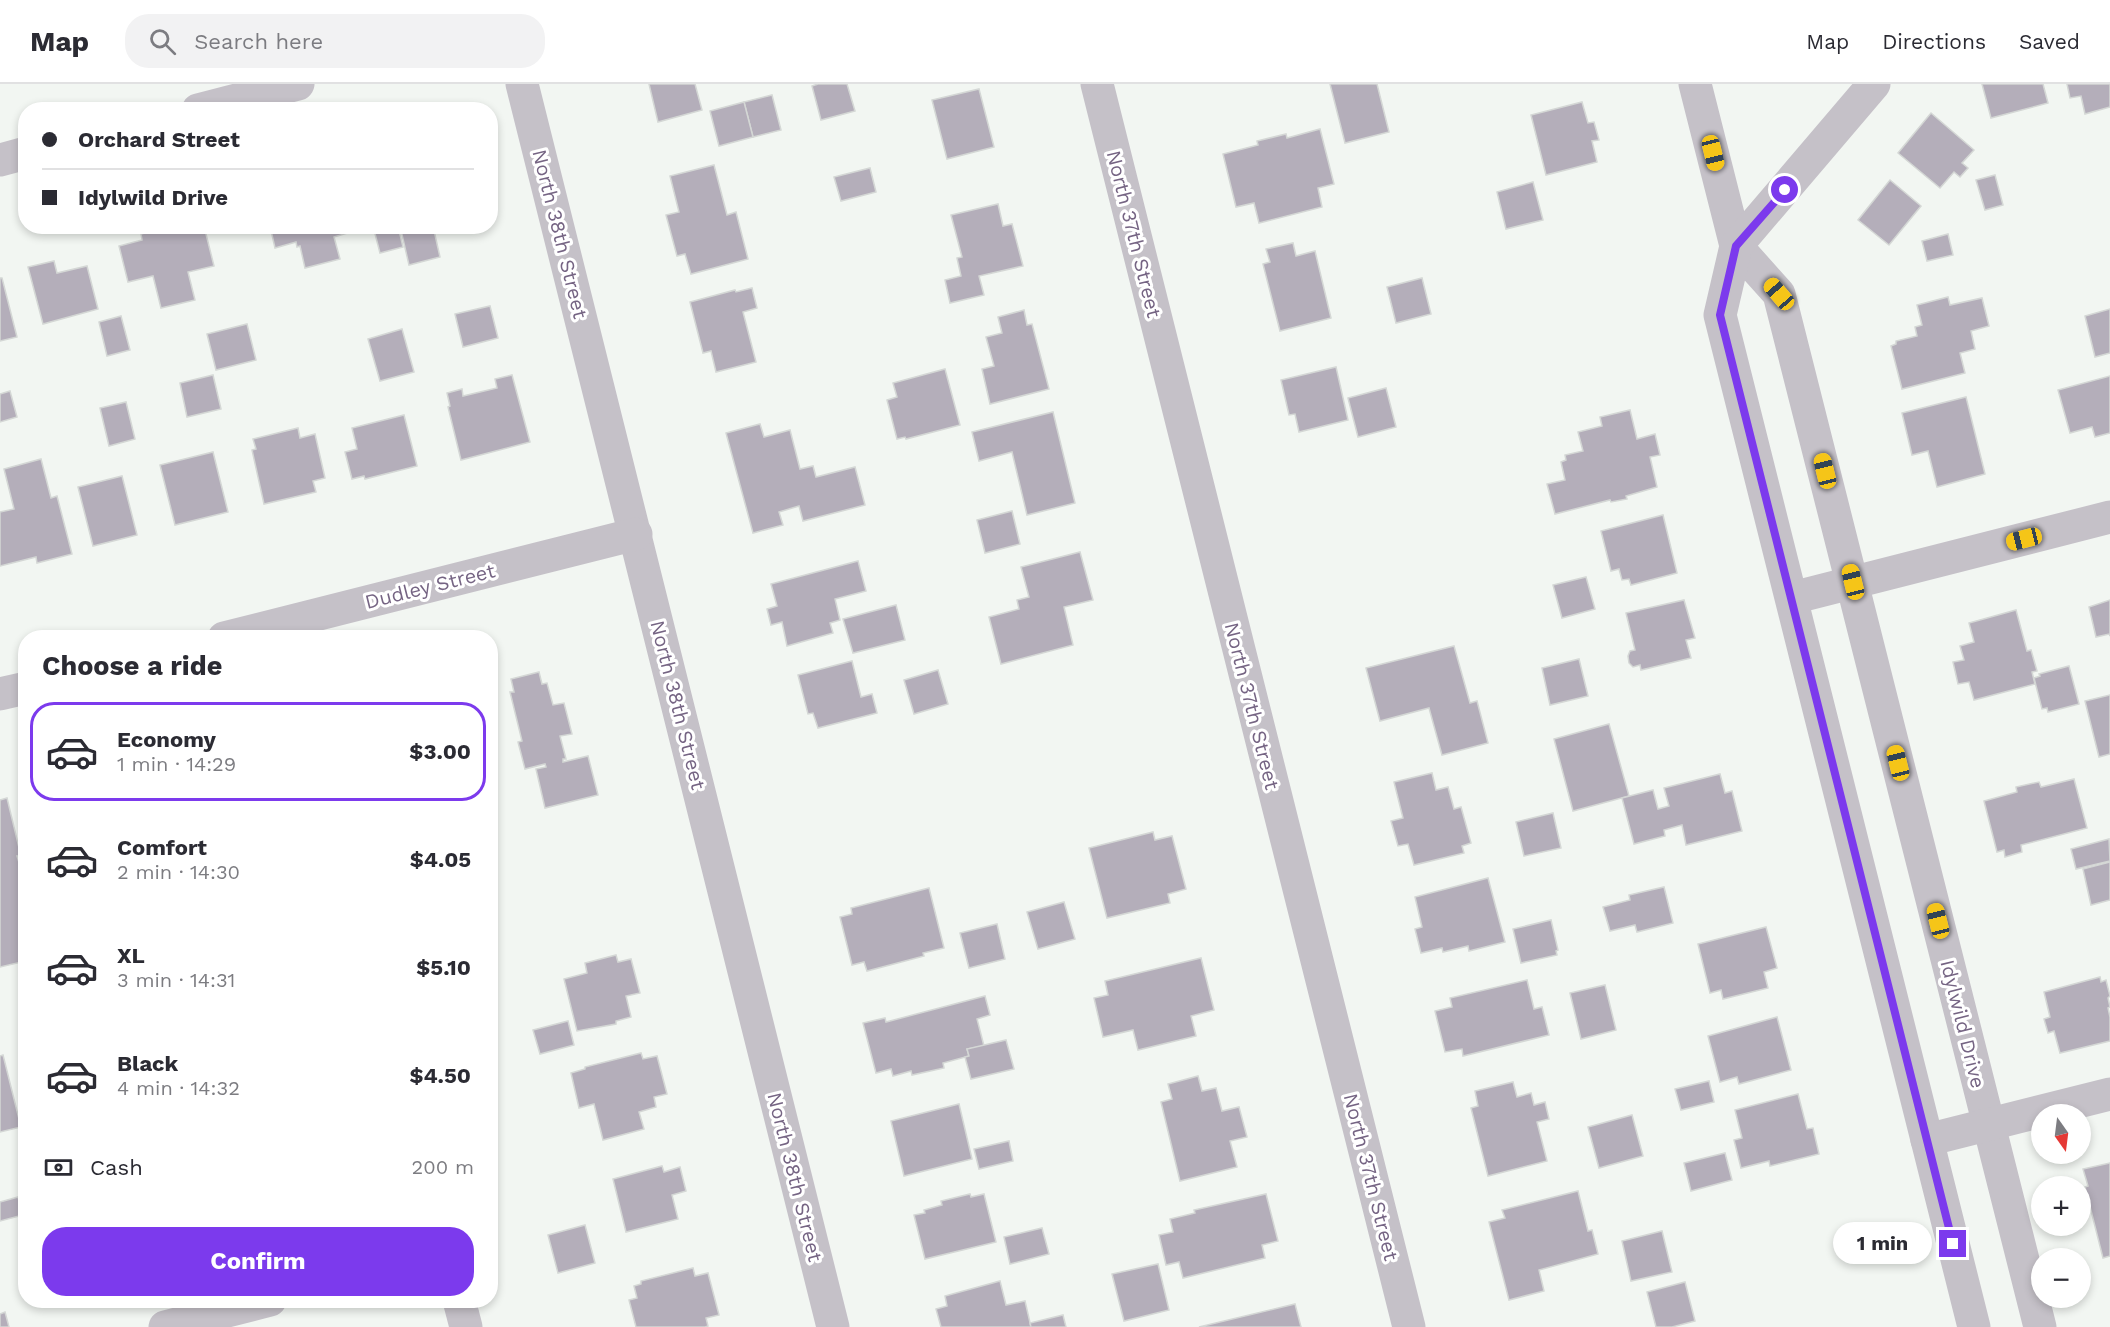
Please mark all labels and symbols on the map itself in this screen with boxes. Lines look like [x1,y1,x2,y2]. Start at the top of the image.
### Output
car [1700,133,1726,173]
street label: North 38th Street [527,147,593,322]
street label: North 37th Street [1102,148,1167,321]
route start [1771,176,1798,203]
car [1760,275,1798,313]
car [1812,451,1838,491]
car [2004,526,2044,552]
street label: Dudley Street [362,558,498,614]
car [1840,562,1866,602]
street label: North 38th Street [645,618,711,793]
street label: North 37th Street [1220,620,1285,793]
car [1885,743,1911,783]
car [1925,901,1951,941]
street label: Idylwild Drive [1935,957,1991,1091]
street label: North 38th Street [762,1090,828,1265]
street label: North 37th Street [1339,1091,1404,1264]
north arrow [2031,1104,2091,1164]
callout: 1 min [1833,1223,1932,1265]
route end [1939,1230,1966,1257]

